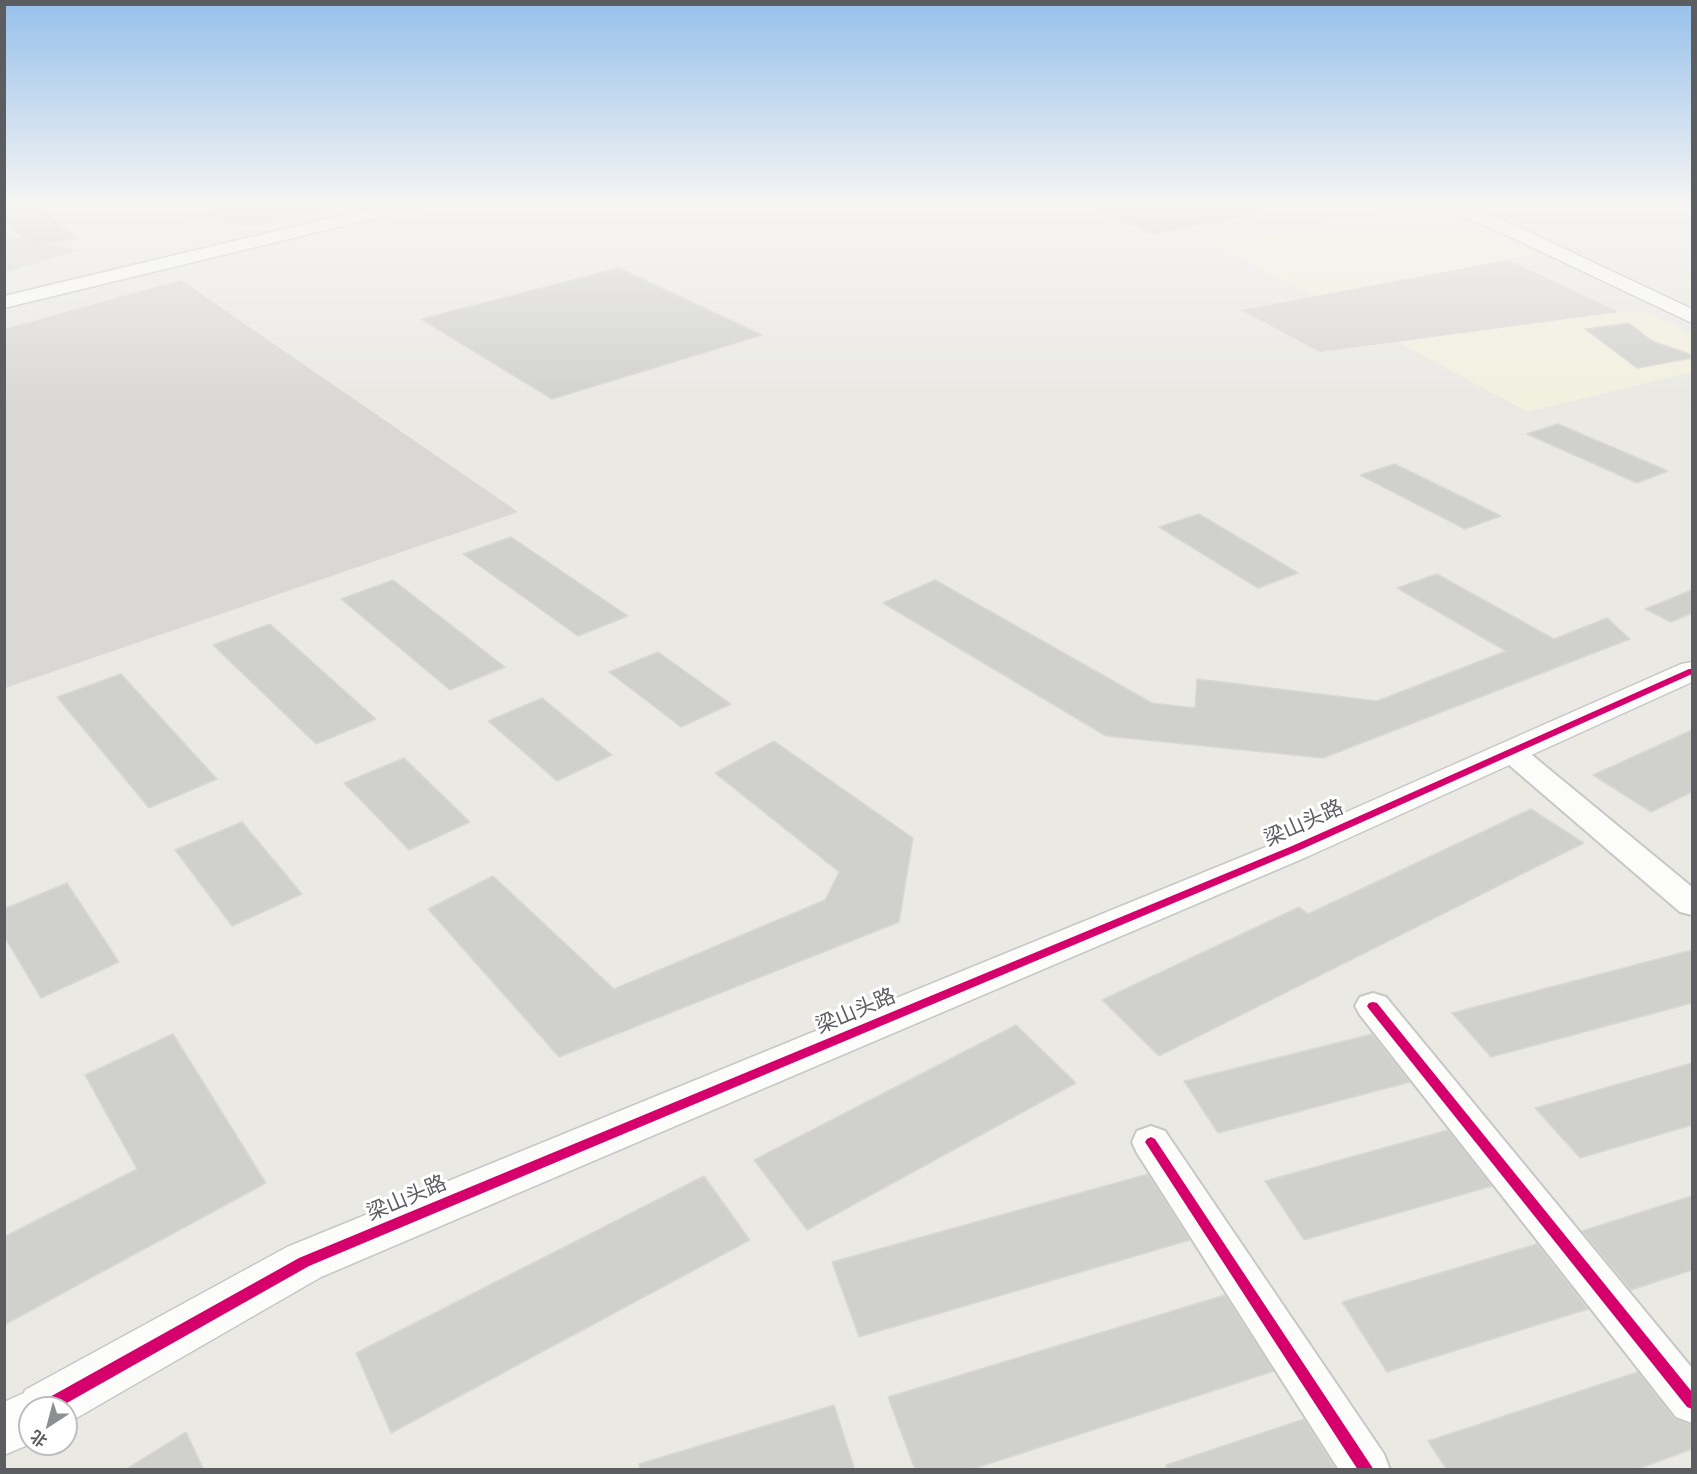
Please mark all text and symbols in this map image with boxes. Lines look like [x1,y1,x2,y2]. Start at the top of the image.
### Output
street label: 梁山头路 [1261,795,1347,853]
street label: 梁山头路 [812,984,900,1040]
street label: 梁山头路 [363,1171,451,1227]
north arrow [18,1396,78,1456]
text: 北 [26,1425,52,1453]

